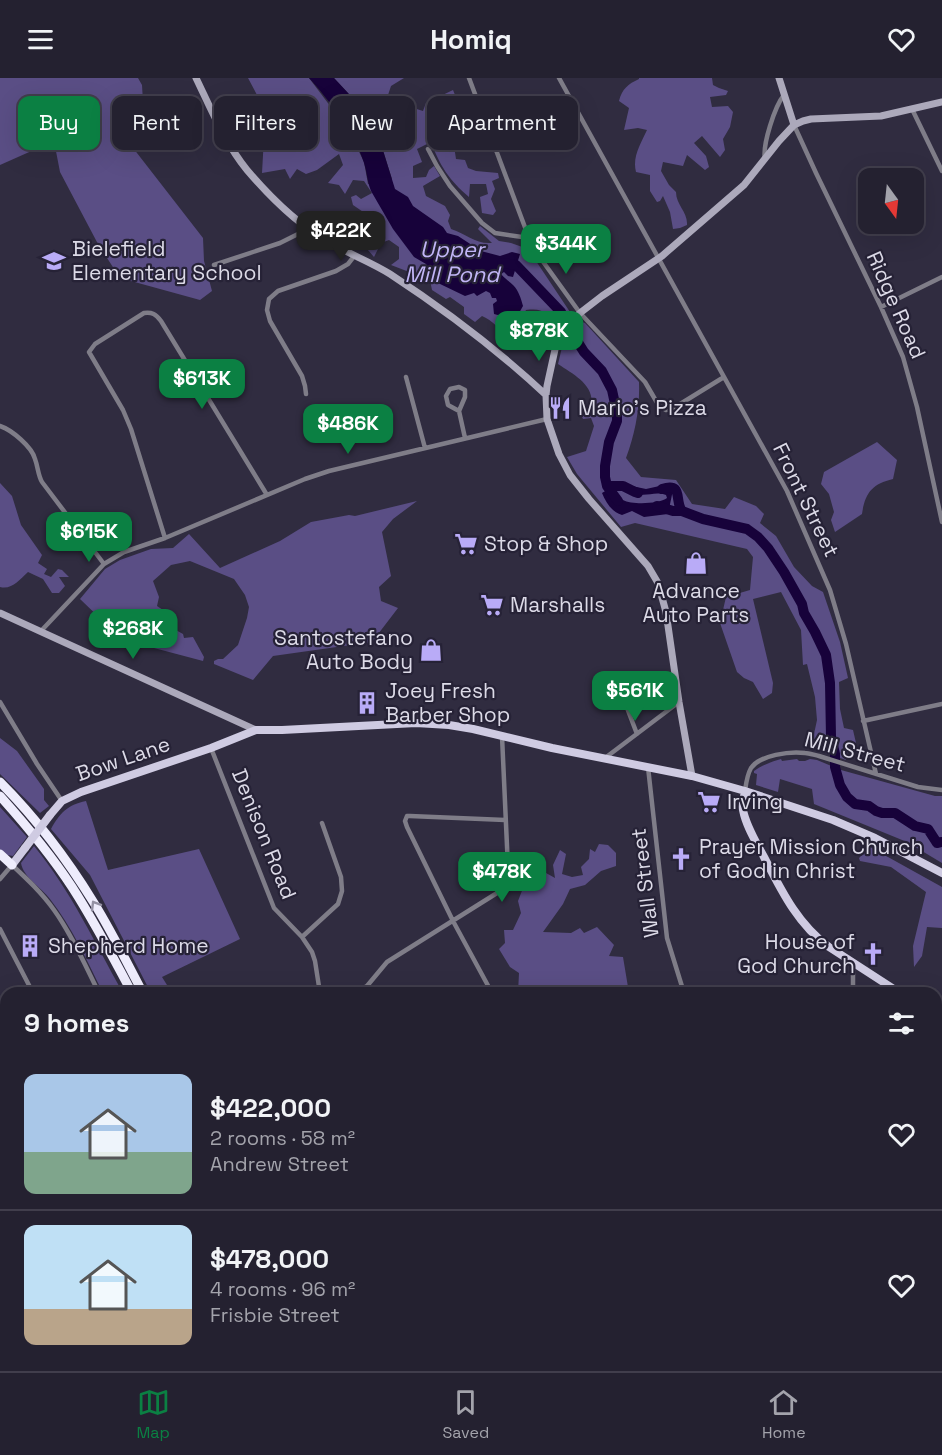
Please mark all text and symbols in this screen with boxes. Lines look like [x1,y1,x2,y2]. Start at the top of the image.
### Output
text: Homiq [430,22,512,57]
icon: menu [24,23,57,56]
icon: heart [885,23,918,56]
chip: Buy [18,96,100,150]
chip: Rent [112,96,202,150]
chip: Filters [214,96,318,150]
chip: New [330,96,415,150]
chip: Apartment [427,96,578,150]
north arrow [858,168,924,234]
map controls [858,168,924,234]
pin: $422K [299,211,383,262]
text: $422K [310,217,372,243]
pin: $344K [524,224,608,275]
text: $344K [535,230,597,256]
place label: Bielefield Elementary School [72,235,262,286]
water label: Upper Mill Pond [405,235,502,288]
street label: Ridge Road [861,247,932,363]
school or university icon: Bielefield Elementary School [41,248,67,274]
pin: $878K [497,311,581,362]
text: $878K [509,317,569,343]
pin: $613K [160,359,244,410]
text: $613K [173,365,231,391]
place label: Mario's Pizza [578,394,707,421]
restaurant icon: Mario's Pizza [547,395,573,421]
pin: $486K [306,404,390,455]
text: $486K [317,410,379,436]
street label: Front Street [767,438,846,561]
pin: $615K [47,512,131,563]
text: $615K [60,518,118,544]
place label: Stop & Shop [484,530,608,557]
supermarket icon: Stop & Shop [453,531,479,557]
shop icon: Advance Auto Parts [683,550,709,576]
place label: Advance Auto Parts [643,577,749,628]
place label: Marshalls [510,591,605,618]
supermarket icon: Marshalls [479,592,505,618]
pin: $268K [91,609,175,660]
text: $268K [103,615,163,641]
place label: Santostefano Auto Body [274,624,413,675]
shop icon: Santostefano Auto Body [418,637,444,663]
pin: $561K [593,671,677,722]
place label: Joey Fresh Barber Shop [385,677,510,728]
text: $561K [606,677,664,703]
building icon: Joey Fresh Barber Shop [354,690,380,716]
street label: Mill Street [802,725,908,778]
street label: Bow Lane [72,730,173,787]
street label: Denison Road [226,765,303,903]
place label: Irving [727,788,783,815]
supermarket icon: Irving [696,789,722,815]
street label: Wall Street [624,827,665,939]
place label: Prayer Mission Church of God in Christ [699,833,923,884]
church icon: Prayer Mission Church of God in Christ [668,846,694,872]
pin: $478K [460,852,544,903]
text: $478K [472,858,532,884]
one-way arrow [90,901,102,911]
place label: House of God Church [737,928,855,979]
place label: Shepherd Home [48,932,209,959]
building icon: Shepherd Home [17,933,43,959]
church icon: House of God Church [860,941,886,967]
text: 9 homes [24,1006,129,1040]
icon: filters [885,1007,918,1040]
text: $422,000 [210,1091,331,1125]
icon: home [72,1098,144,1170]
icon: heart [885,1118,918,1151]
text: 2 rooms · 58 m² [210,1125,355,1151]
text: Andrew Street [210,1151,349,1177]
text: $478,000 [210,1242,329,1276]
icon: home [72,1249,144,1321]
icon: heart [885,1269,918,1302]
text: 4 rooms · 96 m² [210,1276,355,1302]
text: Frisbie Street [210,1302,340,1328]
tab: Map [136,1386,170,1443]
tab: Saved [443,1386,489,1443]
tab: Home [762,1386,806,1443]

